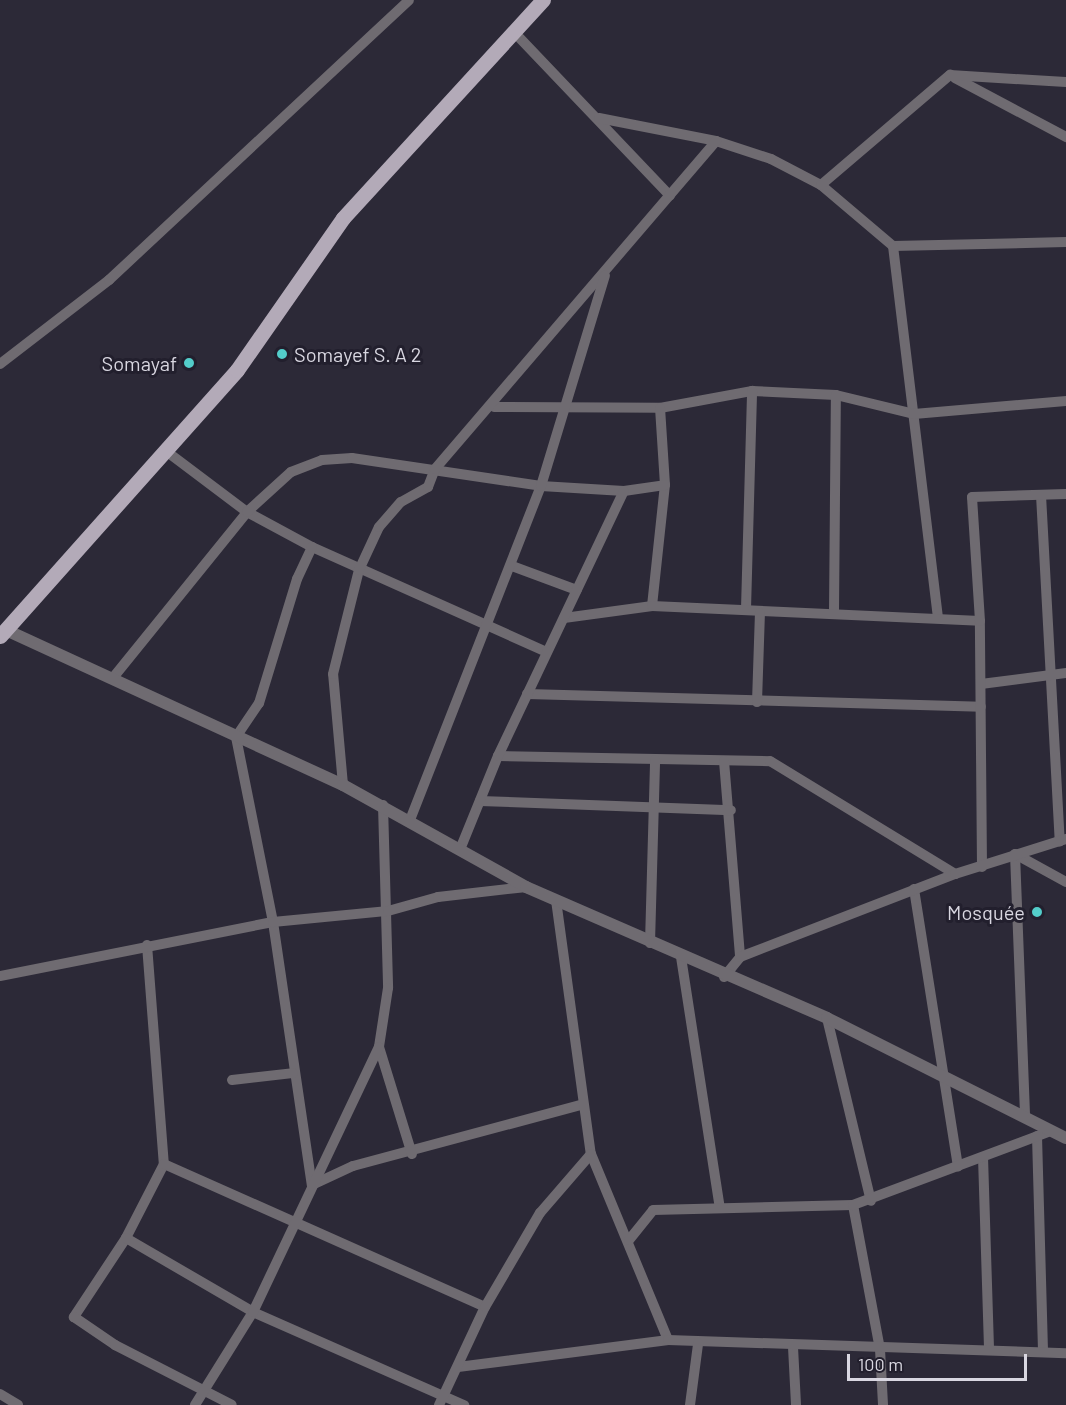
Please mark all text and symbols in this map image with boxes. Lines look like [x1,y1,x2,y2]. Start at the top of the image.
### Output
place label: Somayef S. A 2 [294,342,422,366]
marker: Somayef S. A 2 [275,347,289,361]
place label: Somayaf [102,351,177,375]
marker: Somayaf [182,356,196,370]
place label: Mosquée [947,900,1025,924]
marker: Mosquée [1030,905,1044,919]
scale bar [850,1342,1030,1380]
text: 100 m [858,1353,903,1375]

